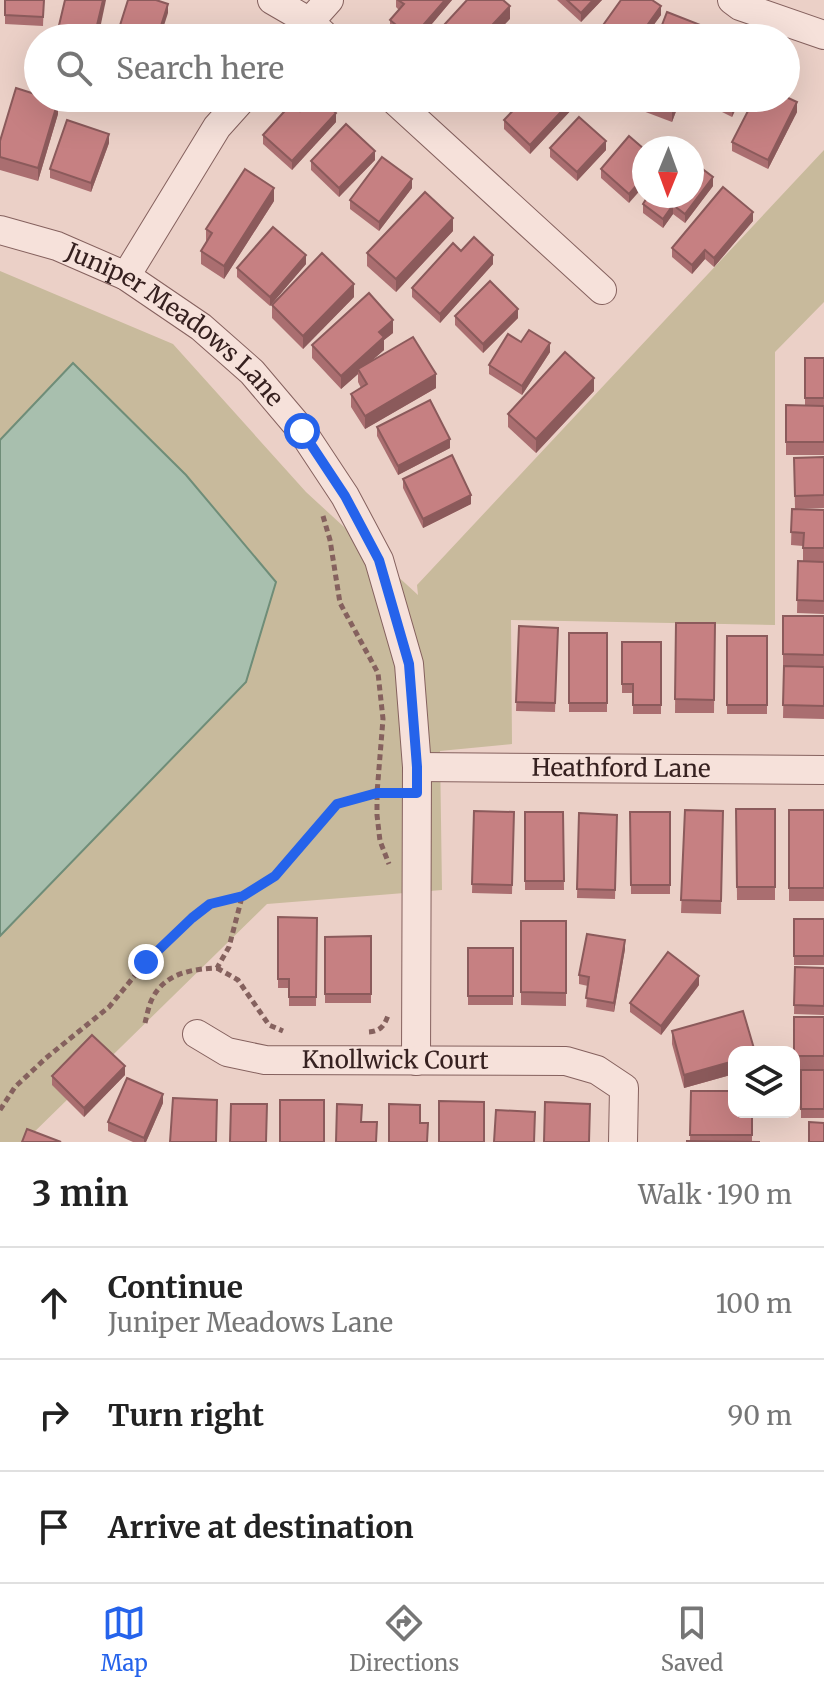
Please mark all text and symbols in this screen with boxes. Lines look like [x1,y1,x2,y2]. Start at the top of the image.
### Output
search box [24,24,800,112]
icon: search [52,46,96,90]
text: Search here [116,49,284,87]
north arrow [632,136,704,208]
street label: Juniper Meadows Lane [60,235,290,413]
route start [284,413,320,449]
street label: Heathford Lane [531,752,711,784]
route end [128,944,164,980]
street label: Knollwick Court [302,1044,489,1076]
map controls [728,1046,800,1118]
button: layers [728,1046,800,1118]
text: 3 min [32,1173,128,1215]
text: Walk · 190 m [638,1178,792,1211]
text: Continue [108,1268,243,1306]
icon: ahead [32,1281,76,1325]
text: 100 m [716,1287,792,1320]
text: Juniper Meadows Lane [108,1306,393,1339]
icon: right [32,1393,76,1437]
text: Turn right [108,1396,264,1434]
text: 90 m [728,1399,792,1432]
icon: arrive [32,1505,76,1549]
text: Arrive at destination [108,1508,414,1546]
tab: Map [101,1601,148,1677]
tab: Directions [349,1601,459,1677]
tab: Saved [661,1601,723,1677]

